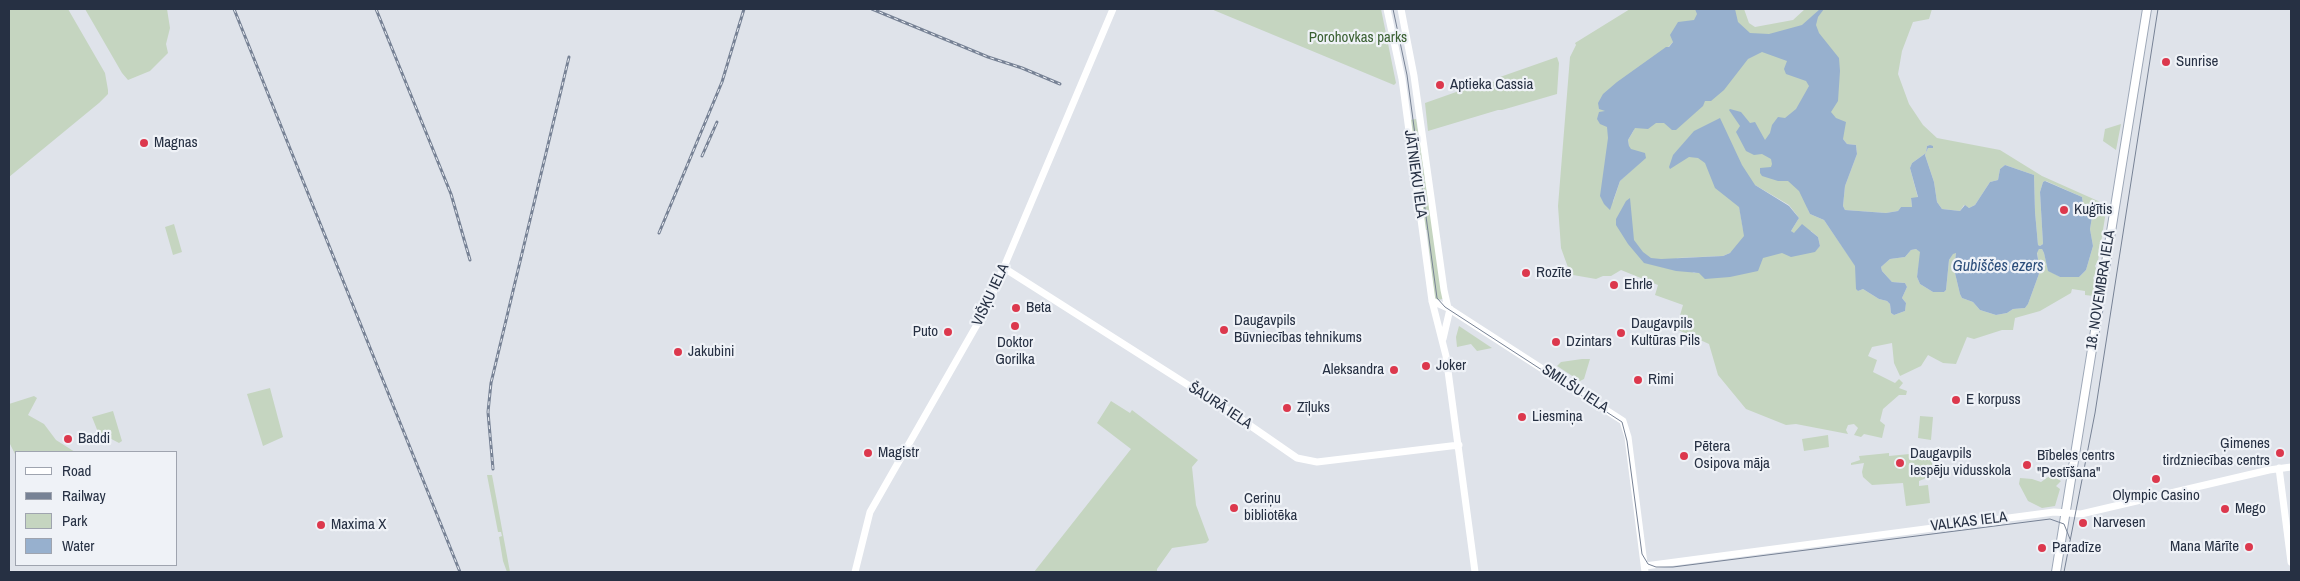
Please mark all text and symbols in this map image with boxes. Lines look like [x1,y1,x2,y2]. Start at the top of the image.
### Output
park label: Porohovkas parks [1309,29,1407,47]
place label: Sunrise [2176,53,2218,71]
marker: Sunrise [2160,56,2172,68]
place label: Aptieka Cassia [1450,76,1533,94]
marker: Aptieka Cassia [1434,79,1446,91]
street label: JĀTNIEKU IELA [1400,129,1430,219]
place label: Magnas [154,134,198,152]
marker: Magnas [138,137,150,149]
place label: Kuģītis [2074,201,2112,219]
marker: Kuģītis [2058,204,2070,216]
street label: 18. NOVEMBRA IELA [2083,229,2119,351]
water label: Gubiščes ezers [1952,257,2044,277]
street label: VIŠĶU IELA [969,261,1013,329]
place label: Rozīte [1536,264,1572,282]
marker: Rozīte [1520,267,1532,279]
place label: Ehrle [1624,276,1653,294]
marker: Ehrle [1608,279,1620,291]
place label: Beta [1026,299,1051,317]
marker: Beta [1010,302,1022,314]
place label: Daugavpils Būvniecības tehnikums [1234,312,1362,347]
place label: Daugavpils Kultūras Pils [1631,315,1700,350]
marker: Doktor Gorilka [1009,320,1021,332]
place label: Puto [913,323,938,341]
marker: Daugavpils Būvniecības tehnikums [1218,324,1230,336]
marker: Puto [942,326,954,338]
marker: Daugavpils Kultūras Pils [1615,327,1627,339]
place label: Dzintars [1566,333,1612,351]
place label: Doktor Gorilka [995,334,1035,369]
marker: Dzintars [1550,336,1562,348]
place label: Jakubini [688,343,734,361]
marker: Jakubini [672,346,684,358]
place label: Joker [1436,357,1466,375]
marker: Joker [1420,360,1432,372]
place label: Aleksandra [1322,361,1384,379]
street label: SMILŠU IELA [1538,361,1612,417]
marker: Aleksandra [1388,364,1400,376]
place label: Rimi [1648,371,1674,389]
marker: Rimi [1632,374,1644,386]
street label: ŠAURĀ IELA [1185,379,1255,433]
place label: E korpuss [1966,391,2021,409]
marker: E korpuss [1950,394,1962,406]
place label: Zīļuks [1297,399,1330,417]
marker: Zīļuks [1281,402,1293,414]
place label: Liesmiņa [1532,408,1583,426]
marker: Liesmiņa [1516,411,1528,423]
place label: Baddi [78,430,110,448]
marker: Baddi [62,433,74,445]
place label: Ģimenes tirdzniecības centrs [2163,435,2270,470]
place label: Pētera Osipova māja [1694,438,1770,473]
place label: Magistr [878,444,919,462]
place label: Daugavpils Iespēju vidusskola [1910,445,2011,480]
marker: Magistr [862,447,874,459]
place label: Bībeles centrs "Pestīšana" [2037,447,2115,482]
marker: Ģimenes tirdzniecības centrs [2274,447,2286,459]
marker: Pētera Osipova māja [1678,450,1690,462]
legend [15,451,178,566]
marker: Daugavpils Iespēju vidusskola [1894,457,1906,469]
marker: Bībeles centrs "Pestīšana" [2021,459,2033,471]
text: Road [62,460,91,481]
marker: Olympic Casino [2150,473,2162,485]
text: Railway [62,485,106,506]
place label: Olympic Casino [2112,487,2200,505]
place label: Ceriņu bibliotēka [1244,490,1297,525]
place label: Mego [2235,500,2266,518]
marker: Ceriņu bibliotēka [1228,502,1240,514]
marker: Mego [2219,503,2231,515]
street label: VALKAS IELA [1930,508,2008,536]
text: Park [62,510,87,531]
place label: Narvesen [2093,514,2146,532]
place label: Maxima X [331,516,386,534]
marker: Narvesen [2077,517,2089,529]
marker: Maxima X [315,519,327,531]
text: Water [62,535,94,556]
place label: Mana Mārīte [2170,538,2239,556]
place label: Paradīze [2052,539,2101,557]
marker: Mana Mārīte [2243,541,2255,553]
marker: Paradīze [2036,542,2048,554]

